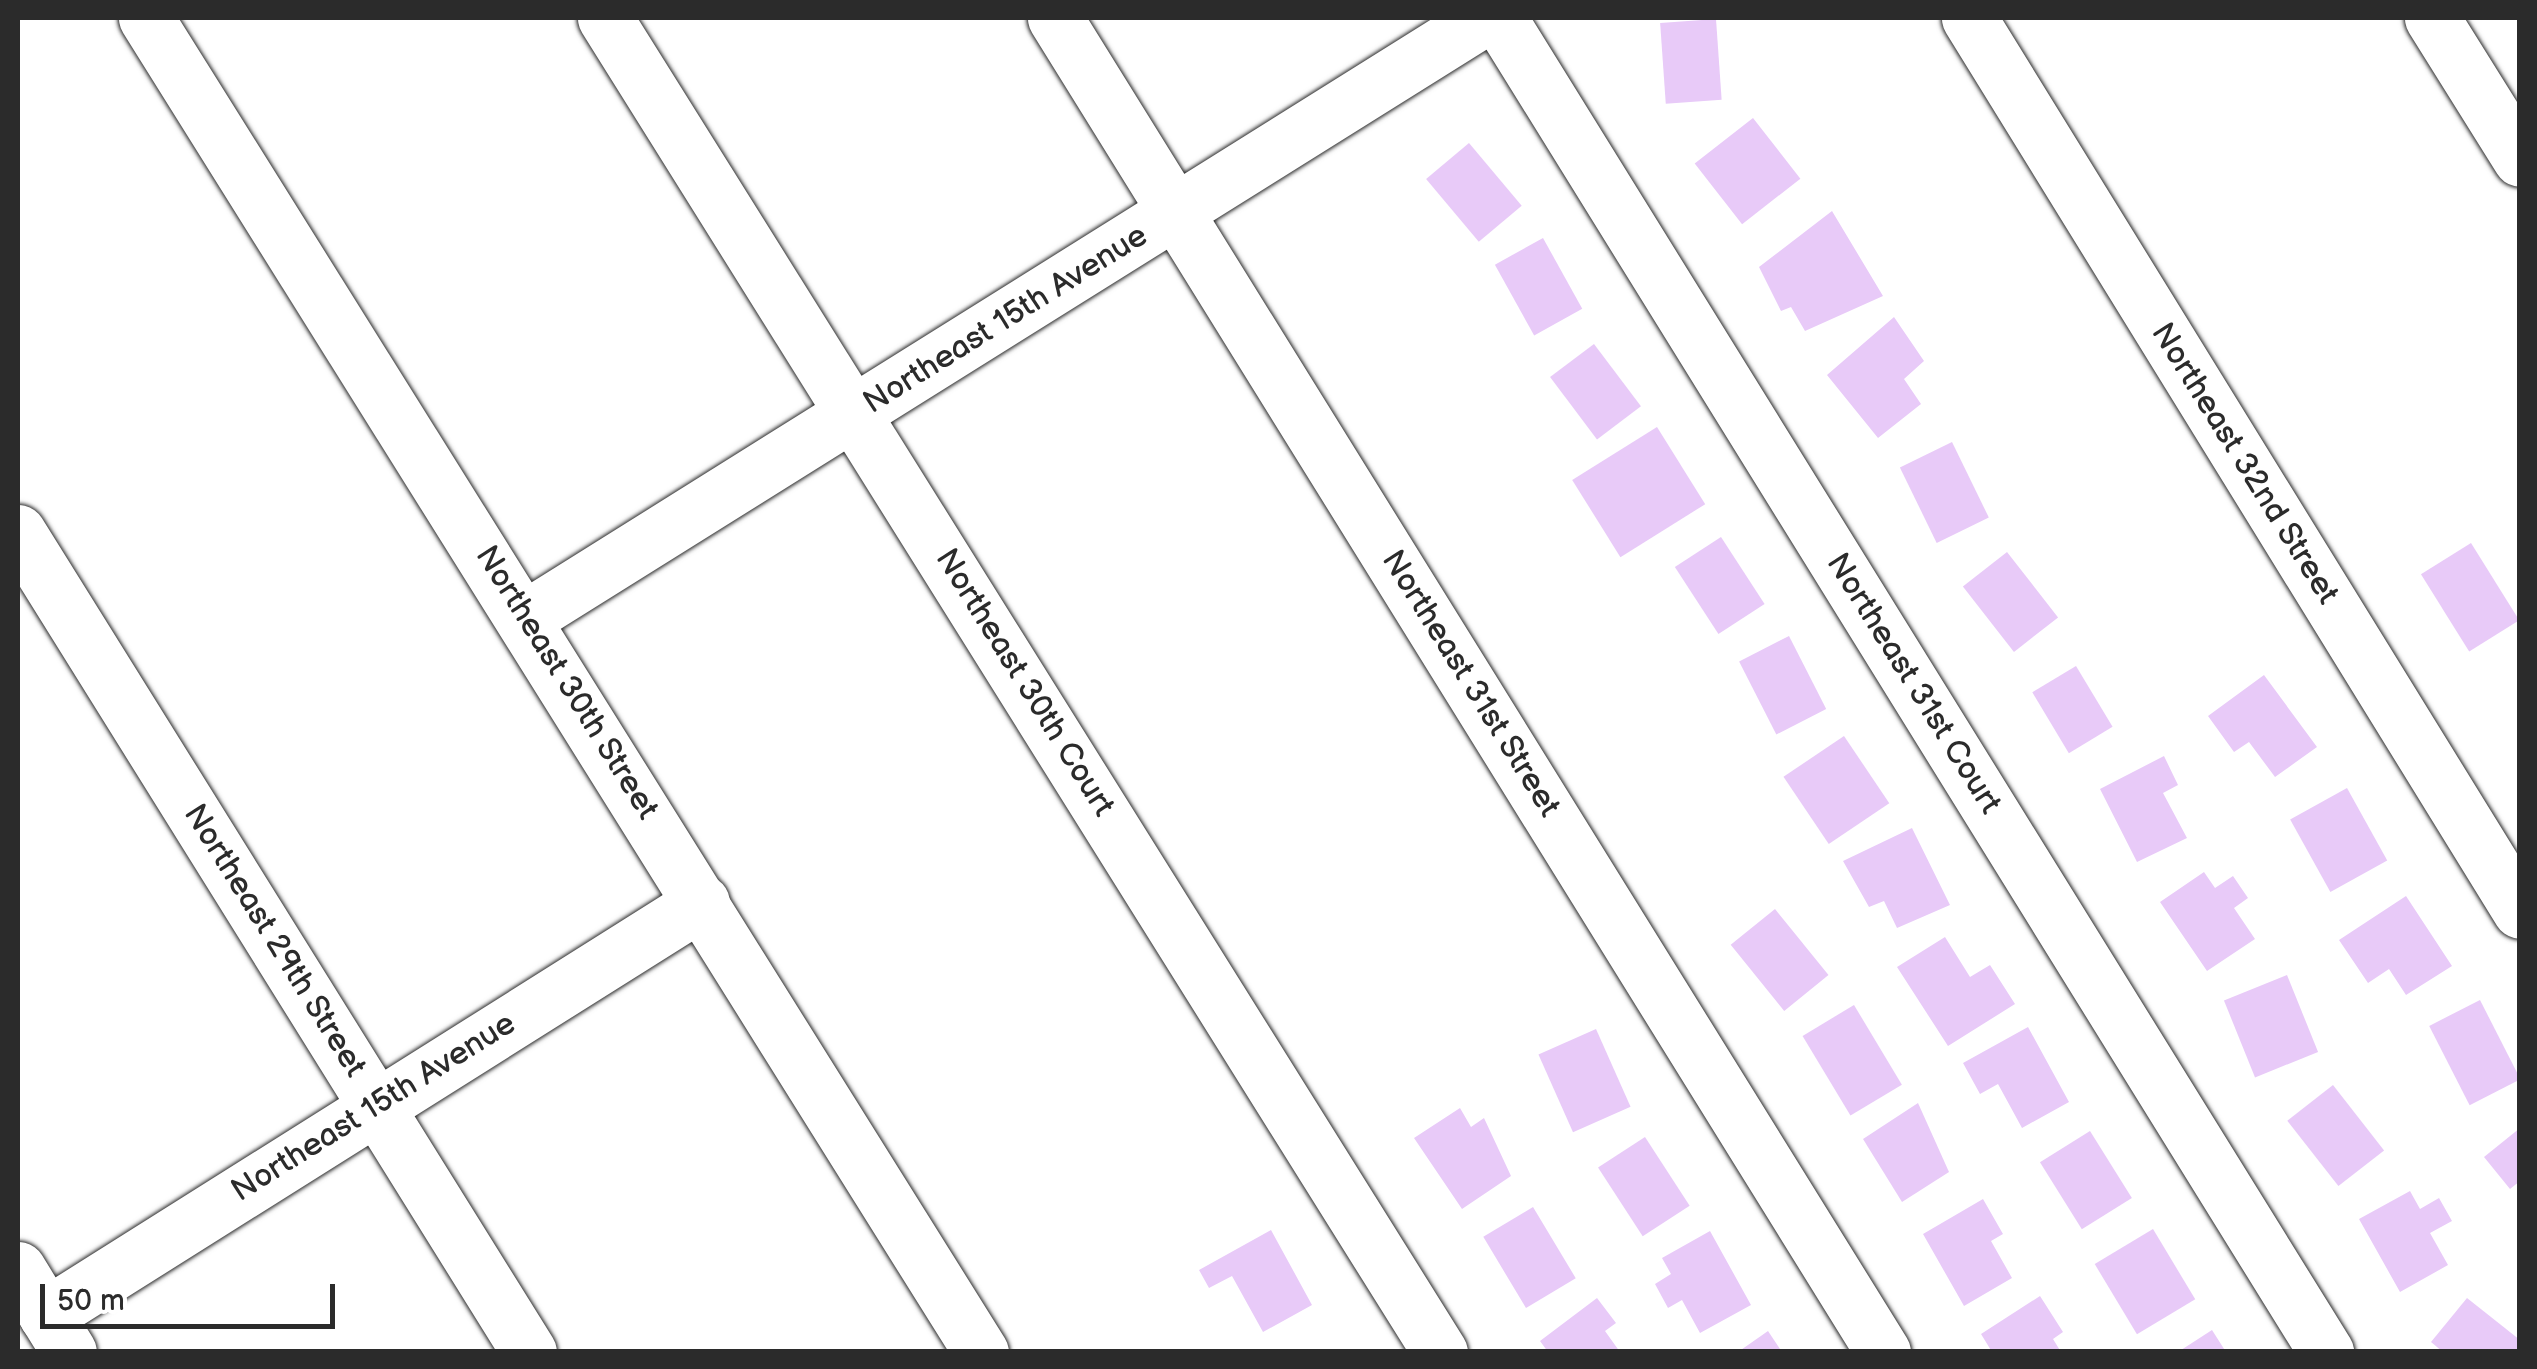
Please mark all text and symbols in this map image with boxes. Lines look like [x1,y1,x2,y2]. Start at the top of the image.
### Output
street label: Northeast 15th Avenue [857,217,1155,423]
street label: Northeast 32nd Street [2142,316,2346,612]
street label: Northeast 30th Street [466,539,666,827]
street label: Northeast 30th Court [926,542,1122,824]
street label: Northeast 31st Street [1372,544,1568,824]
street label: Northeast 31st Court [1817,547,2009,821]
street label: Northeast 29th Street [174,797,374,1085]
street label: Northeast 15th Avenue [225,1005,523,1211]
scale bar [45,1264,340,1326]
text: 50 m [57,1283,125,1319]

